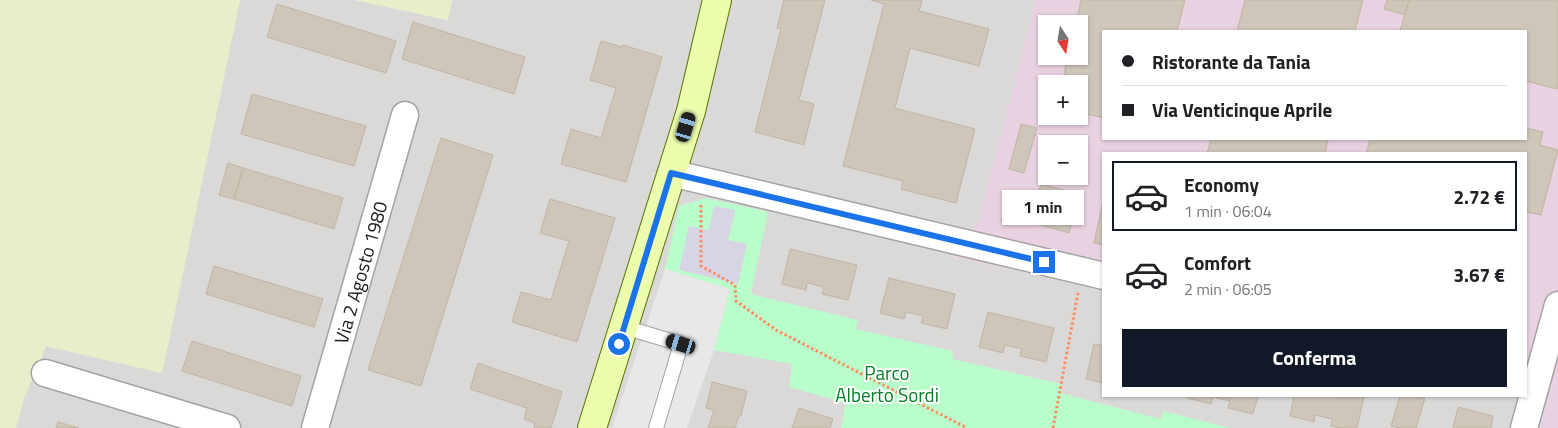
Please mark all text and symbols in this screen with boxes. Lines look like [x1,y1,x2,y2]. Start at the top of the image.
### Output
north arrow [1038,15,1088,65]
map controls [1038,15,1088,185]
text: Ristorante da Tania [1152,47,1311,76]
button: + [1038,75,1088,125]
text: Via Venticinque Aprile [1152,95,1332,124]
car [674,110,697,144]
button: − [1038,135,1088,185]
text: Economy [1184,170,1259,199]
icon: car [1124,174,1169,219]
text: 2.72 € [1453,182,1505,211]
callout: 1 min [1003,190,1085,224]
text: 1 min [1024,195,1062,219]
street label: Via 2 Agosto 1980 [326,198,394,347]
text: 1 min · 06:04 [1184,199,1272,223]
text: Comfort [1184,248,1251,277]
route end [1033,251,1055,273]
icon: car [1124,252,1169,297]
text: 3.67 € [1453,260,1505,289]
text: 2 min · 06:05 [1184,277,1272,301]
button: Conferma [1122,329,1507,387]
car [664,332,697,356]
route start [608,333,630,355]
park label: Parco Alberto Sordi [835,358,939,409]

